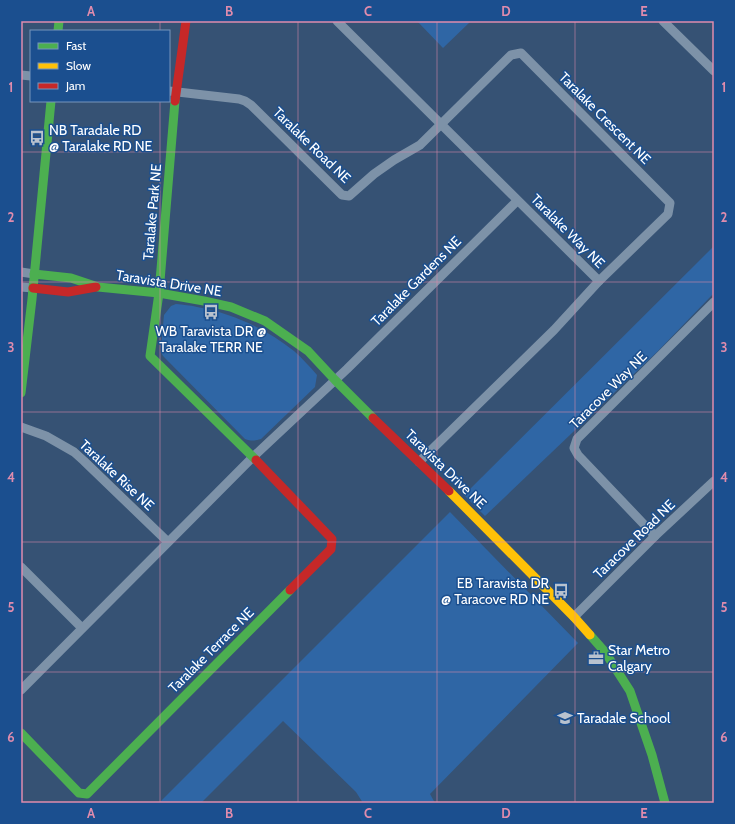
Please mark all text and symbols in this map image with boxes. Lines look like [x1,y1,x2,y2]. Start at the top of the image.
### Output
text: A [87,3,96,19]
text: B [225,3,233,19]
text: C [364,3,372,19]
text: D [501,3,511,19]
text: E [640,3,648,19]
legend [30,30,170,102]
text: Fast [66,38,86,53]
text: Slow [66,58,91,73]
street label: Taralake Crescent NE [555,68,655,168]
text: Jam [65,78,85,93]
text: 1 [9,79,13,95]
text: 1 [722,79,726,95]
street label: Taralake Road NE [269,103,355,187]
place label: NB Taradale RD @ Taralake RD NE [49,121,153,155]
bus stop icon: NB Taradale RD @ Taralake RD NE [28,129,46,147]
street label: Taralake Park NE [139,163,165,261]
street label: Taralake Way NE [527,190,609,272]
text: 2 [8,209,15,225]
text: 2 [721,209,728,225]
street label: Taralake Gardens NE [367,232,465,330]
street label: Taravista Drive NE [115,266,223,300]
bus stop icon: WB Taravista DR @ Taralake TERR NE [202,303,220,321]
place label: WB Taravista DR @ Taralake TERR NE [155,322,267,356]
text: 3 [7,339,15,355]
text: 3 [720,339,728,355]
street label: Taracove Way NE [565,347,651,433]
street label: Taravista Drive NE [401,426,491,513]
street label: Taralake Rise NE [76,436,158,514]
text: 4 [7,469,15,485]
text: 4 [720,469,728,485]
street label: Taracove Road NE [589,495,679,582]
place label: EB Taravista DR @ Taracove RD NE [441,574,550,608]
bus stop icon: EB Taravista DR @ Taracove RD NE [552,582,570,600]
text: 5 [8,599,15,615]
text: 5 [721,599,728,615]
street label: Taralake Terrace NE [164,603,258,697]
place label: Star Metro Calgary [608,641,670,675]
office icon: Star Metro Calgary [587,649,605,667]
school or university icon: Taradale School [556,709,574,727]
place label: Taradale School [577,709,671,727]
text: 6 [7,729,15,745]
text: 6 [720,729,728,745]
text: A [87,805,96,821]
text: B [225,805,233,821]
text: C [364,805,372,821]
text: D [501,805,511,821]
text: E [640,805,648,821]

